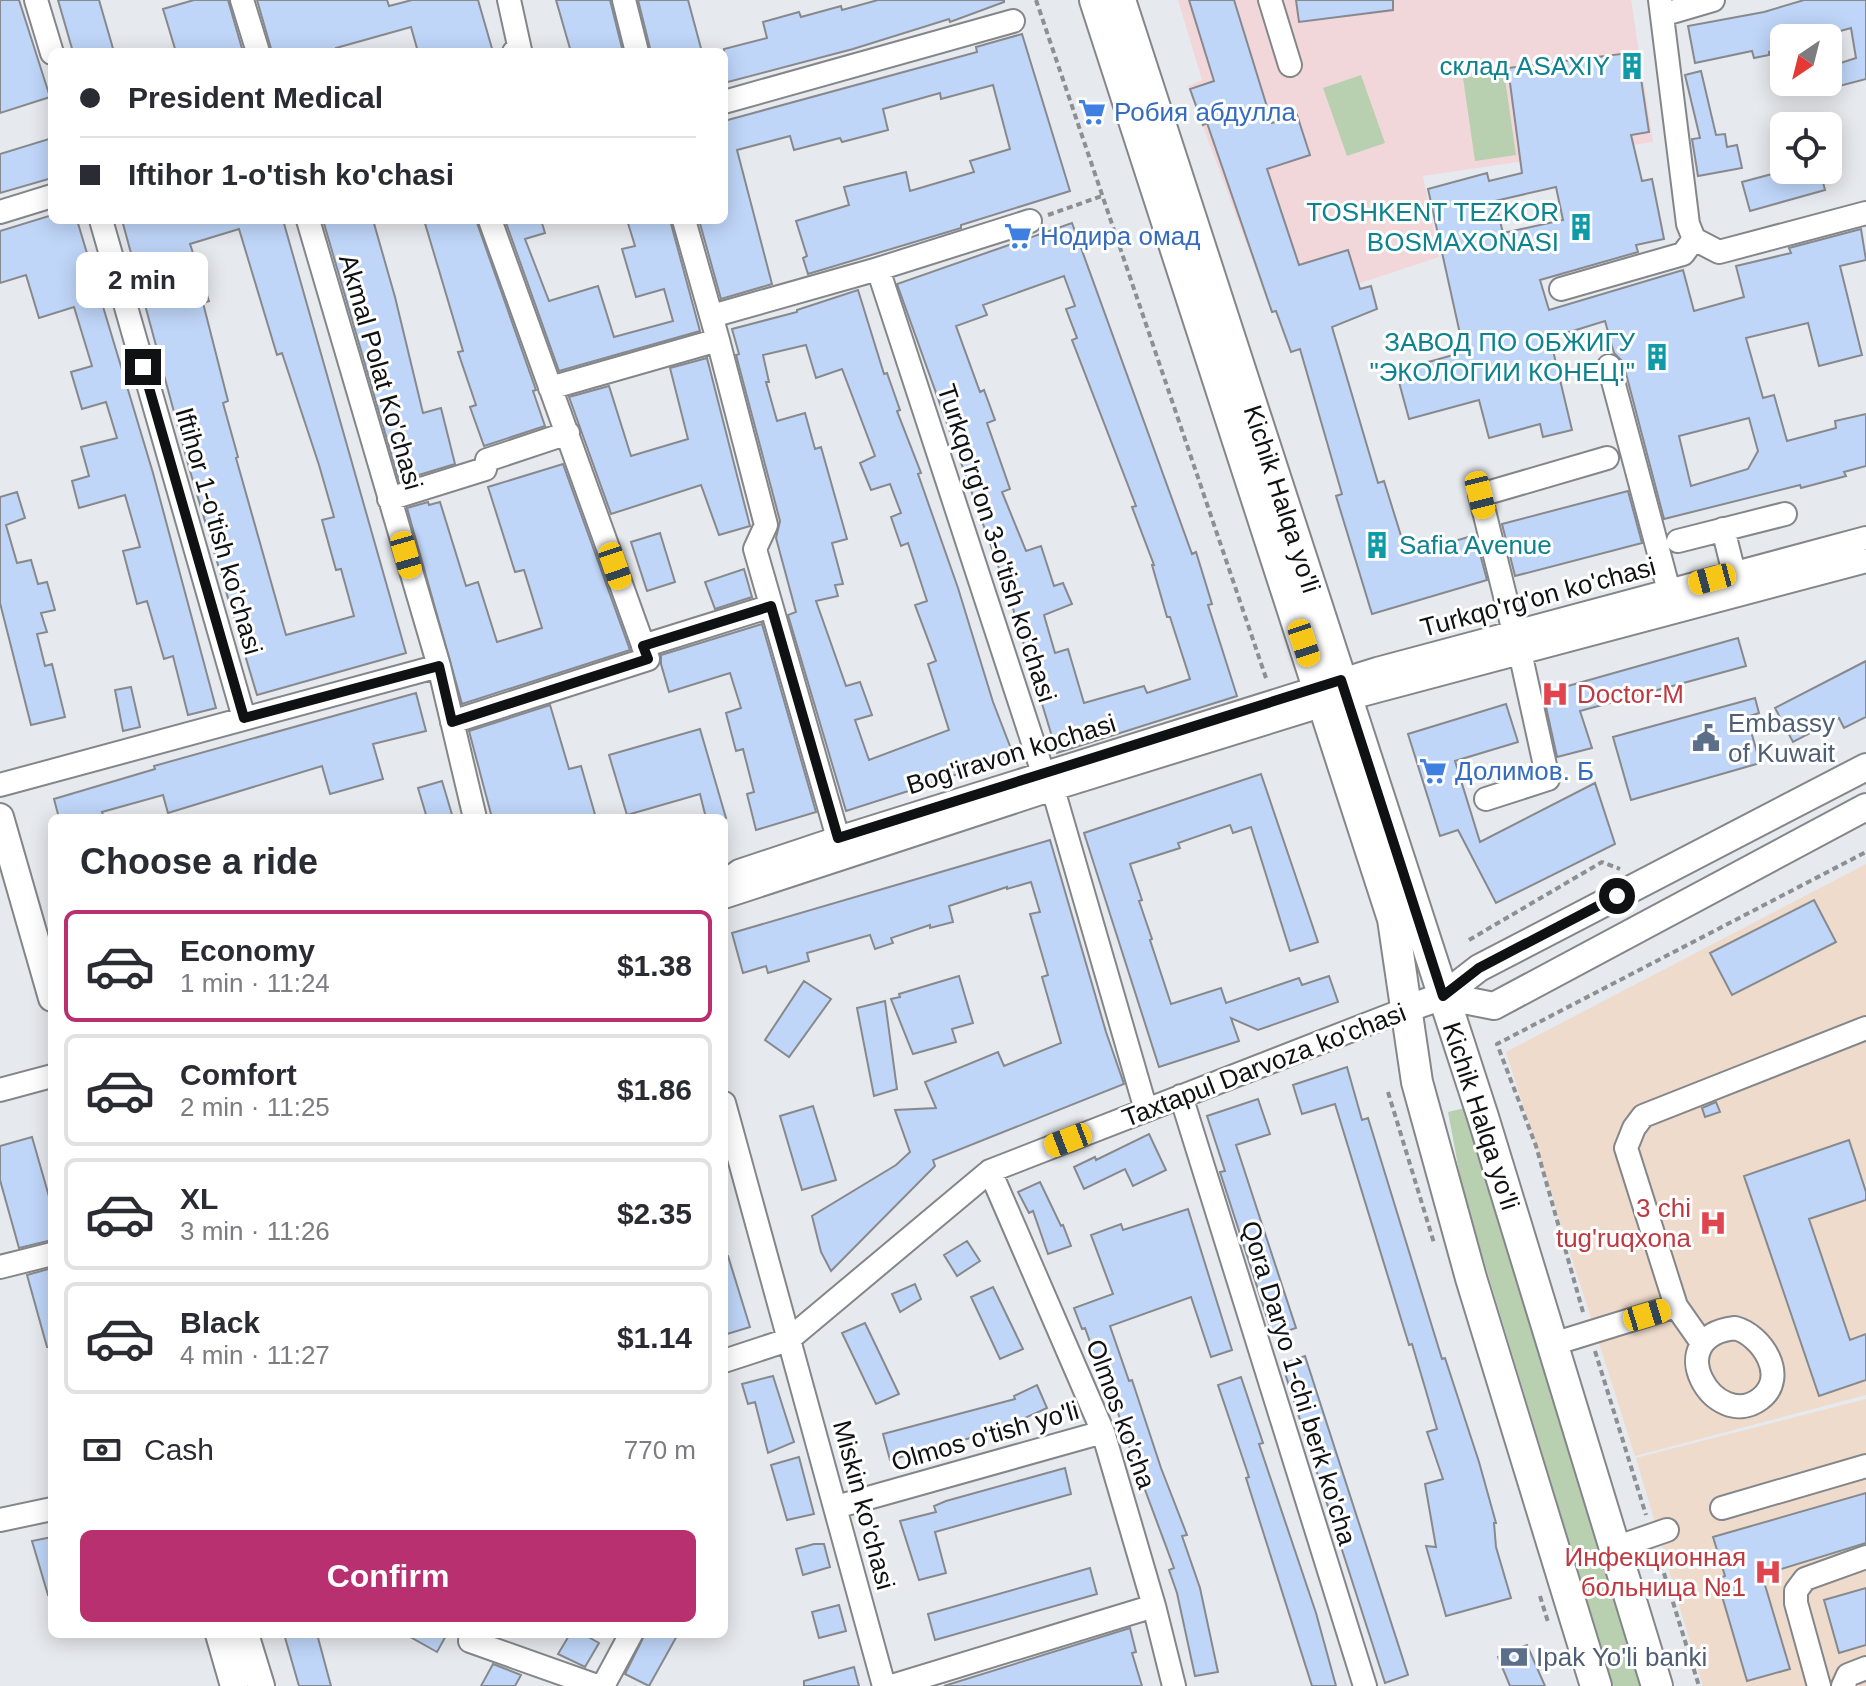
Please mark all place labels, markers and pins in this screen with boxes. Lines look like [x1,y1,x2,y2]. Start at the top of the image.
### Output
place label: склад ASAXIY [1439,51,1610,81]
building icon: склад ASAXIY [1617,51,1647,81]
supermarket icon: Робия абдулла [1077,97,1107,127]
place label: Робия абдулла [1114,97,1297,127]
place label: TOSHKENT TEZKOR BOSMAXONASI [1306,197,1559,257]
building icon: TOSHKENT TEZKOR BOSMAXONASI [1566,212,1596,242]
supermarket icon: Нодира омад [1003,221,1033,251]
place label: Нодира омад [1040,221,1200,251]
place label: ЗАВОД ПО ОБЖИГУ "ЭКОЛОГИИ КОНЕЦ!" [1369,327,1635,387]
building icon: ЗАВОД ПО ОБЖИГУ "ЭКОЛОГИИ КОНЕЦ!" [1642,342,1672,372]
building icon: Safia Avenue [1362,530,1392,560]
place label: Safia Avenue [1399,530,1552,560]
hospital icon: Doctor-M [1540,679,1570,709]
place label: Doctor-M [1577,679,1684,709]
place label: Embassy of Kuwait [1728,708,1836,768]
public building icon: Embassy of Kuwait [1691,723,1721,753]
supermarket icon: Долимов. Б [1418,756,1448,786]
place label: Долимов. Б [1455,756,1594,786]
place label: 3 chi tug'ruqxona [1556,1193,1692,1253]
hospital icon: 3 chi tug'ruqxona [1698,1208,1728,1238]
place label: Инфекционная больница №1 [1565,1542,1746,1602]
hospital icon: Инфекционная больница №1 [1753,1557,1783,1587]
bank icon: Ipak Yo'li banki [1499,1642,1529,1672]
place label: Ipak Yo'li banki [1536,1642,1707,1672]

